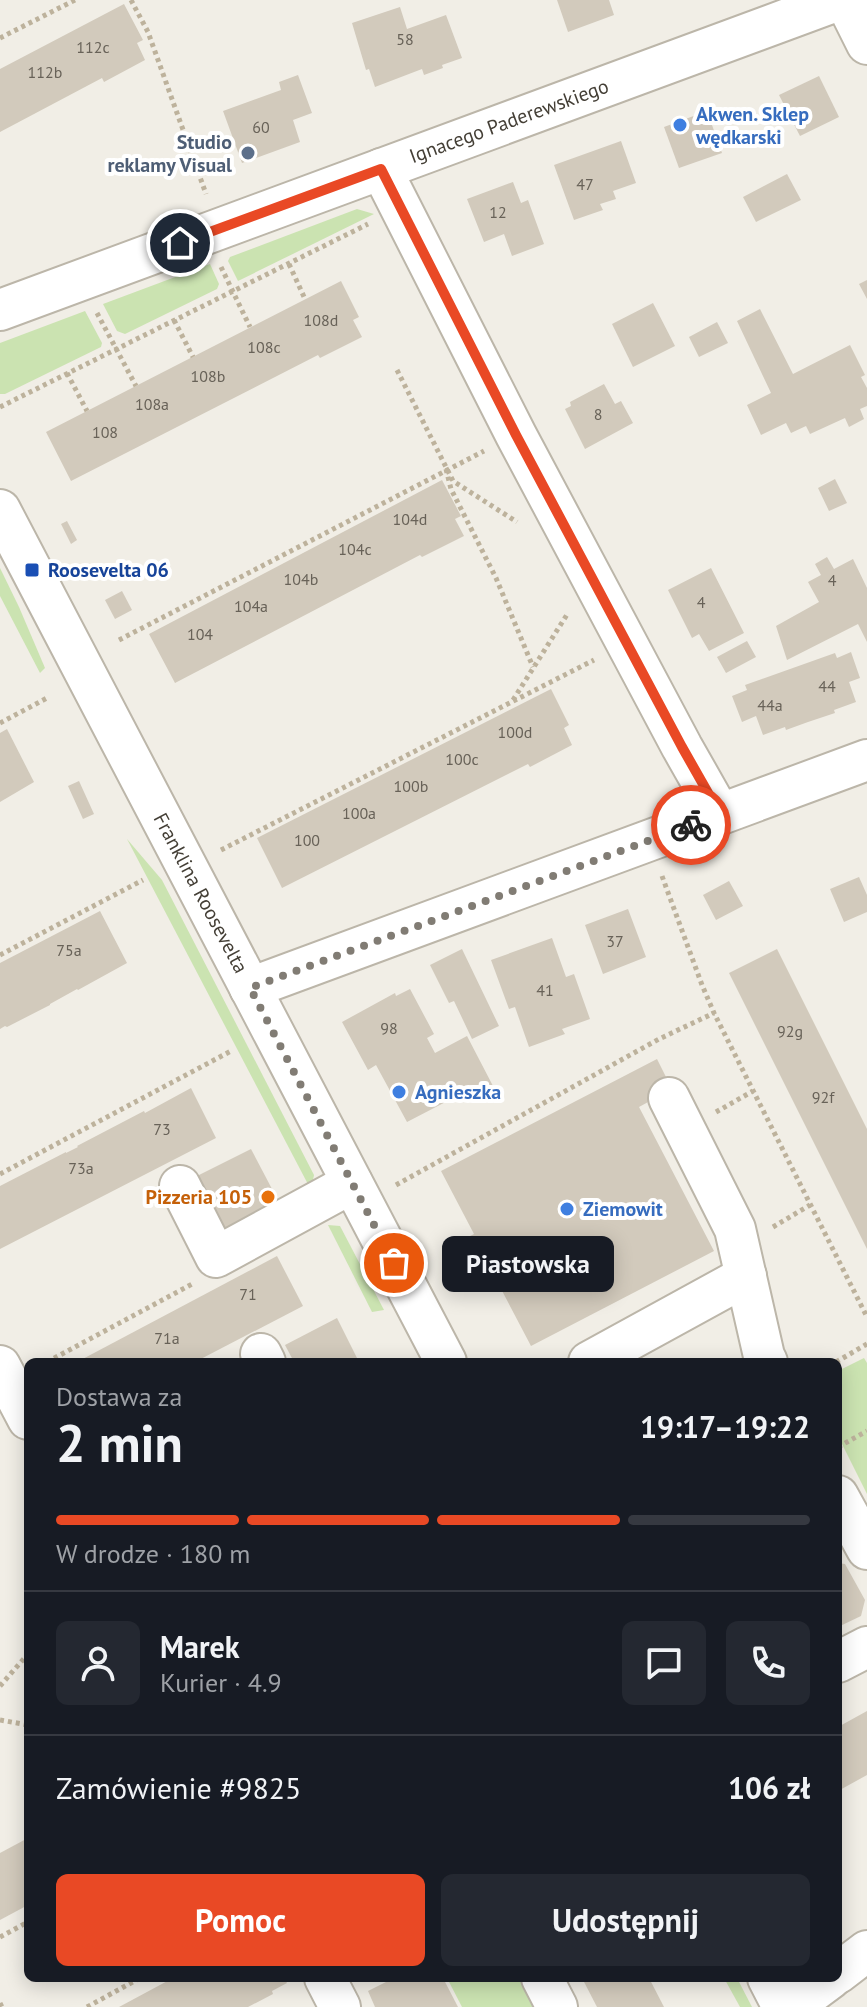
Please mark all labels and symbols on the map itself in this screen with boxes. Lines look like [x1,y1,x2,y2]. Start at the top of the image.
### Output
house number: 58 [396,29,414,49]
house number: 112c [76,37,110,57]
house number: 112b [28,62,62,82]
street label: Ignacego Paderewskiego [406,73,612,169]
place label: Akwen. Sklep wędkarski [695,101,809,150]
marker: Akwen. Sklep wędkarski [671,116,689,134]
house number: 60 [252,117,270,137]
place label: Studio reklamy Visual [107,129,232,178]
marker: Studio reklamy Visual [239,144,257,162]
house number: 47 [576,174,594,194]
house number: 12 [489,202,507,222]
pin [146,209,214,277]
house number: 108d [304,310,338,330]
house number: 108c [247,337,281,357]
house number: 108b [191,366,225,386]
house number: 108a [135,394,169,414]
house number: 8 [594,404,602,424]
house number: 108 [92,422,118,442]
house number: 104d [393,509,427,529]
house number: 104c [338,539,372,559]
place label: Roosevelta 06 [48,557,169,583]
marker: Roosevelta 06 [23,561,41,579]
house number: 104b [284,569,318,589]
house number: 4 [828,570,837,590]
house number: 4 [697,592,706,612]
house number: 104a [234,596,268,616]
house number: 104 [187,624,213,644]
house number: 44 [818,676,836,696]
house number: 44a [757,695,783,715]
house number: 100d [498,722,532,742]
house number: 100c [445,749,479,769]
house number: 100b [394,776,428,796]
courier [651,785,731,865]
house number: 100a [342,803,376,823]
street label: Franklina Roosevelta [148,808,254,978]
house number: 100 [294,830,320,850]
house number: 37 [606,931,624,951]
house number: 75a [56,940,82,960]
house number: 41 [536,980,554,1000]
house number: 98 [380,1018,398,1038]
house number: 92g [777,1021,803,1041]
place label: Agnieszka [415,1079,501,1105]
marker: Agnieszka [390,1083,408,1101]
house number: 92f [812,1087,835,1107]
house number: 73 [153,1119,171,1139]
house number: 73a [68,1158,94,1178]
place label: Pizzeria 105 [145,1184,252,1210]
marker: Pizzeria 105 [259,1188,277,1206]
place label: Ziemowit [583,1196,663,1222]
marker: Ziemowit [558,1200,576,1218]
pin [360,1229,428,1297]
callout: Piastowska [442,1235,614,1291]
house number: 71 [239,1284,257,1304]
house number: 71a [154,1328,180,1348]

